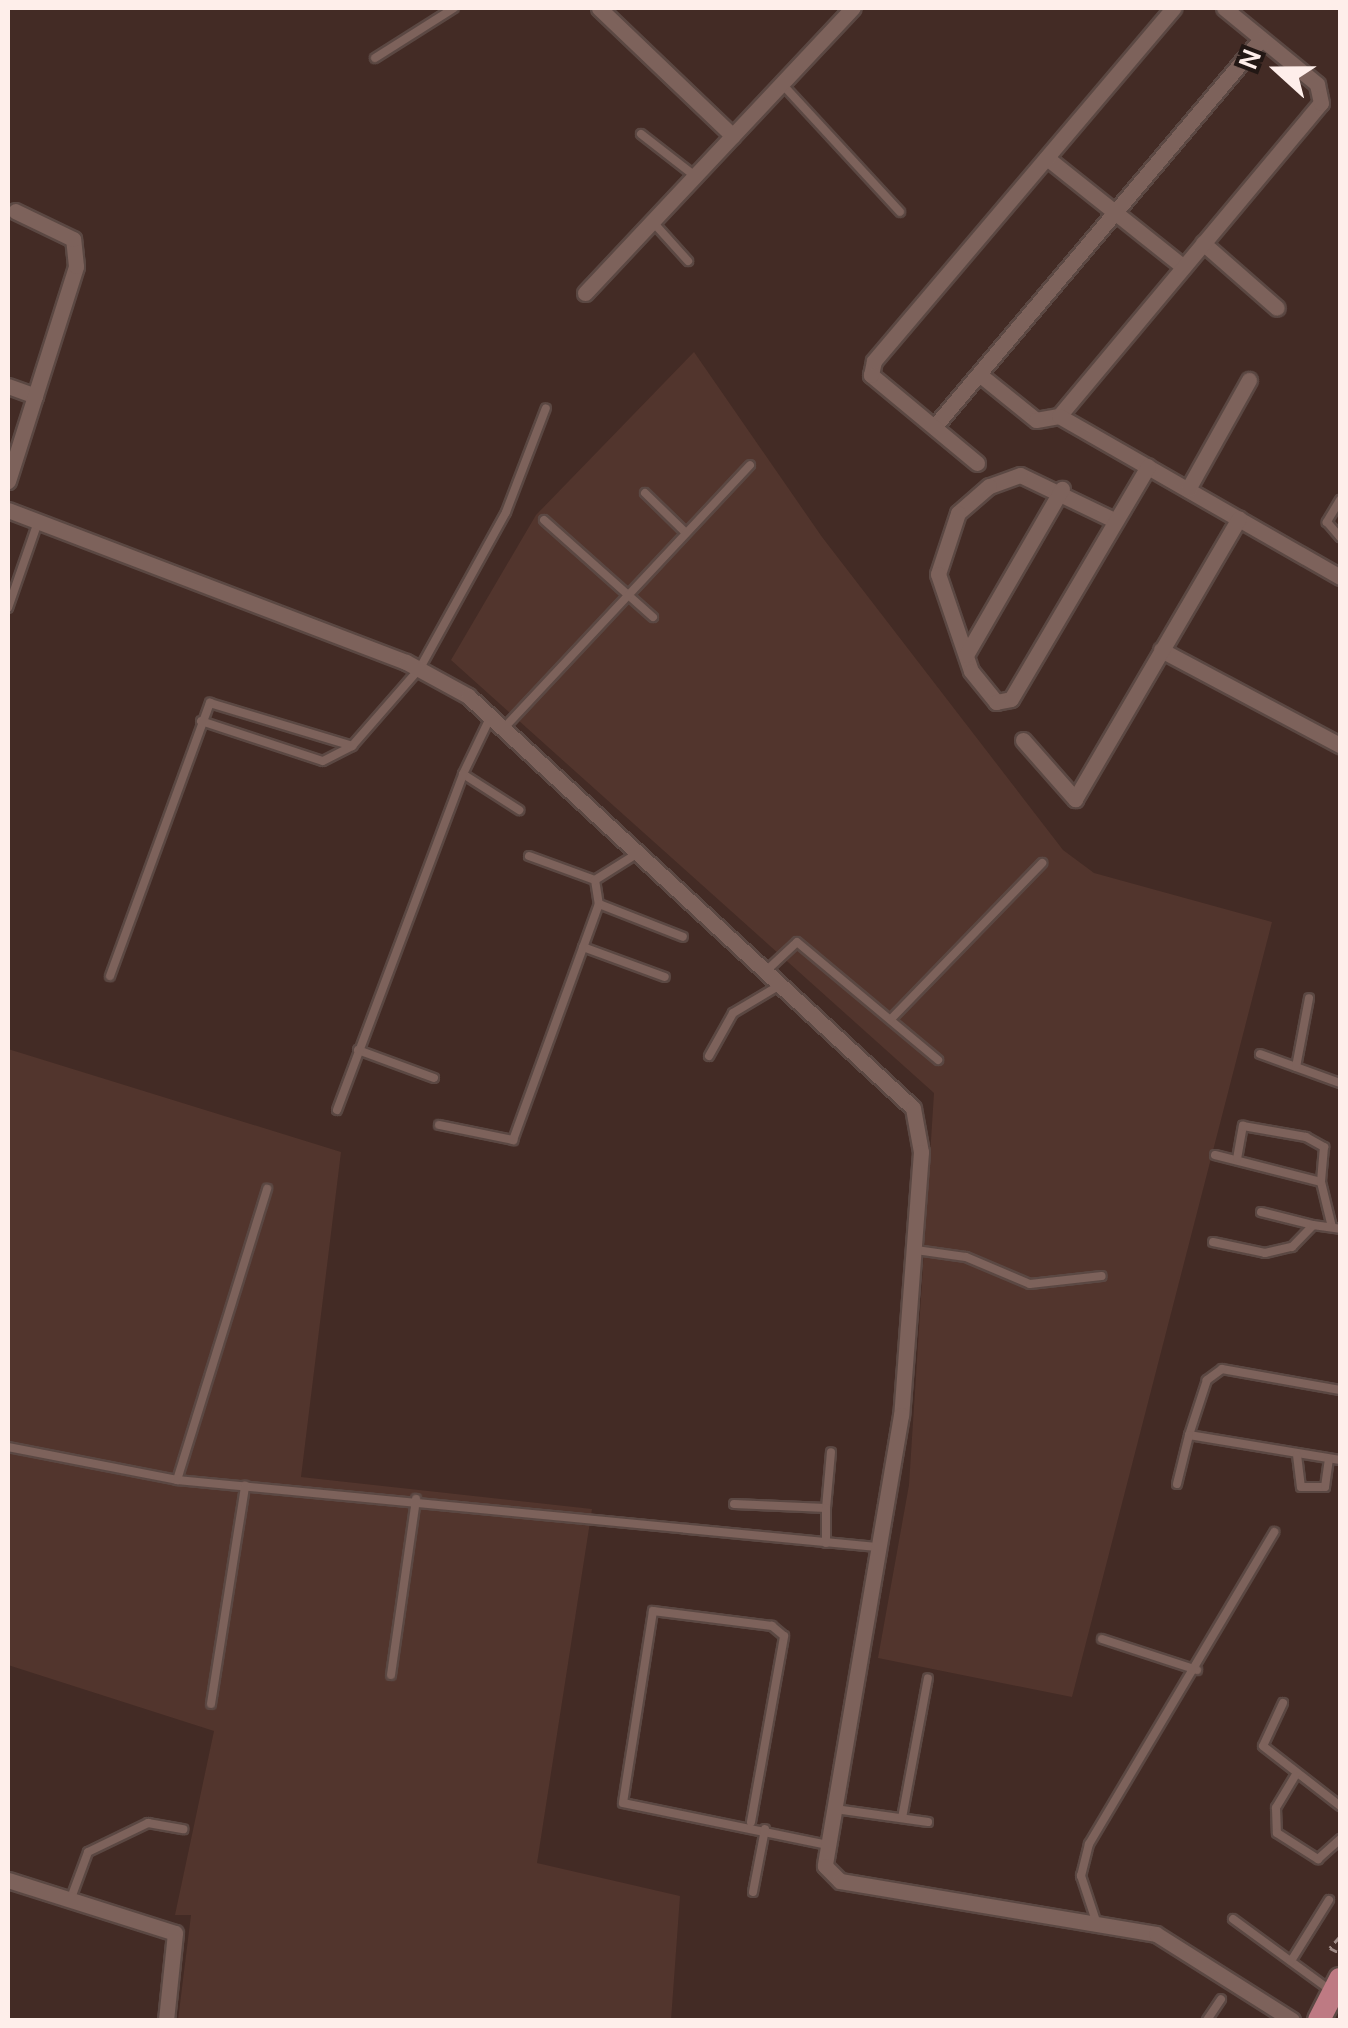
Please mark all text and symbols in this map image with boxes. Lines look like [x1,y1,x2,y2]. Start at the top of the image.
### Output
north arrow [1228,20,1328,120]
text: N [1231,44,1269,74]

